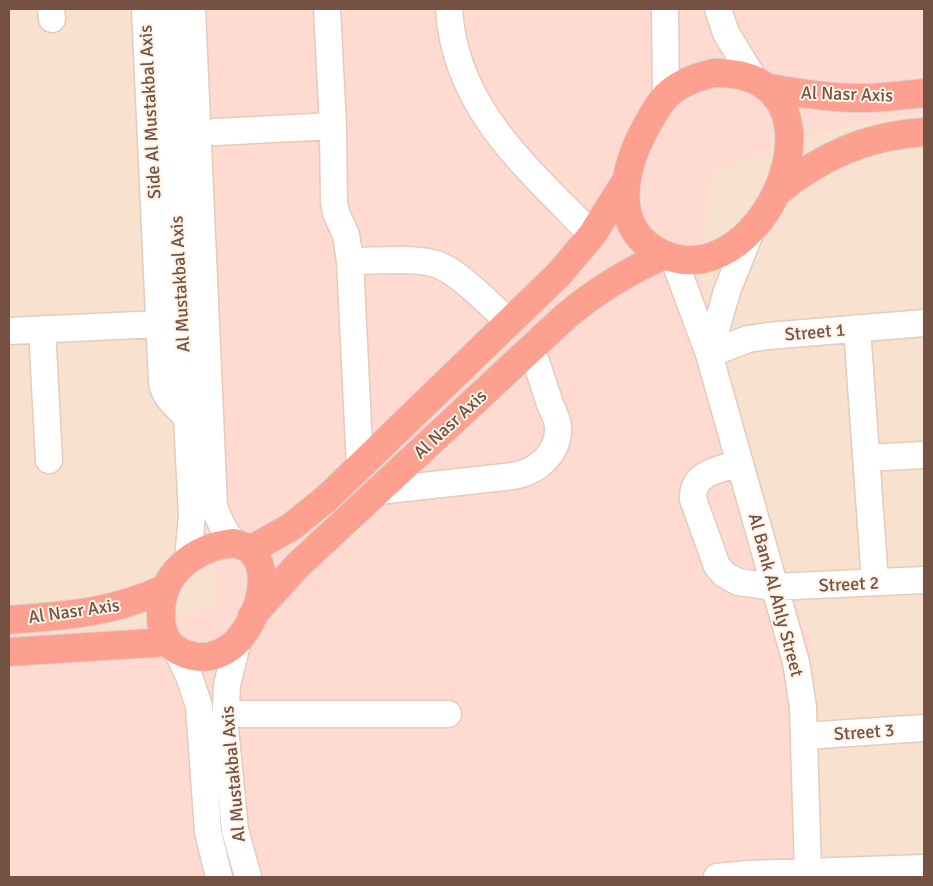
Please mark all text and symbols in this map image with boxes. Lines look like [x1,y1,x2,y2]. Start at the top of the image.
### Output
street label: Side Al Mustakbal Axis [134,24,166,200]
street label: Al Nasr Axis [801,81,893,107]
street label: Al Mustakbal Axis [165,215,195,353]
street label: Street 1 [784,318,846,346]
street label: Al Nasr Axis [409,384,491,463]
street label: Al Bank Al Ahly Street [744,511,808,679]
street label: Street 2 [818,571,880,597]
street label: Al Nasr Axis [27,594,121,628]
street label: Al Mustakbal Axis [216,705,250,843]
street label: Street 3 [833,719,895,745]

